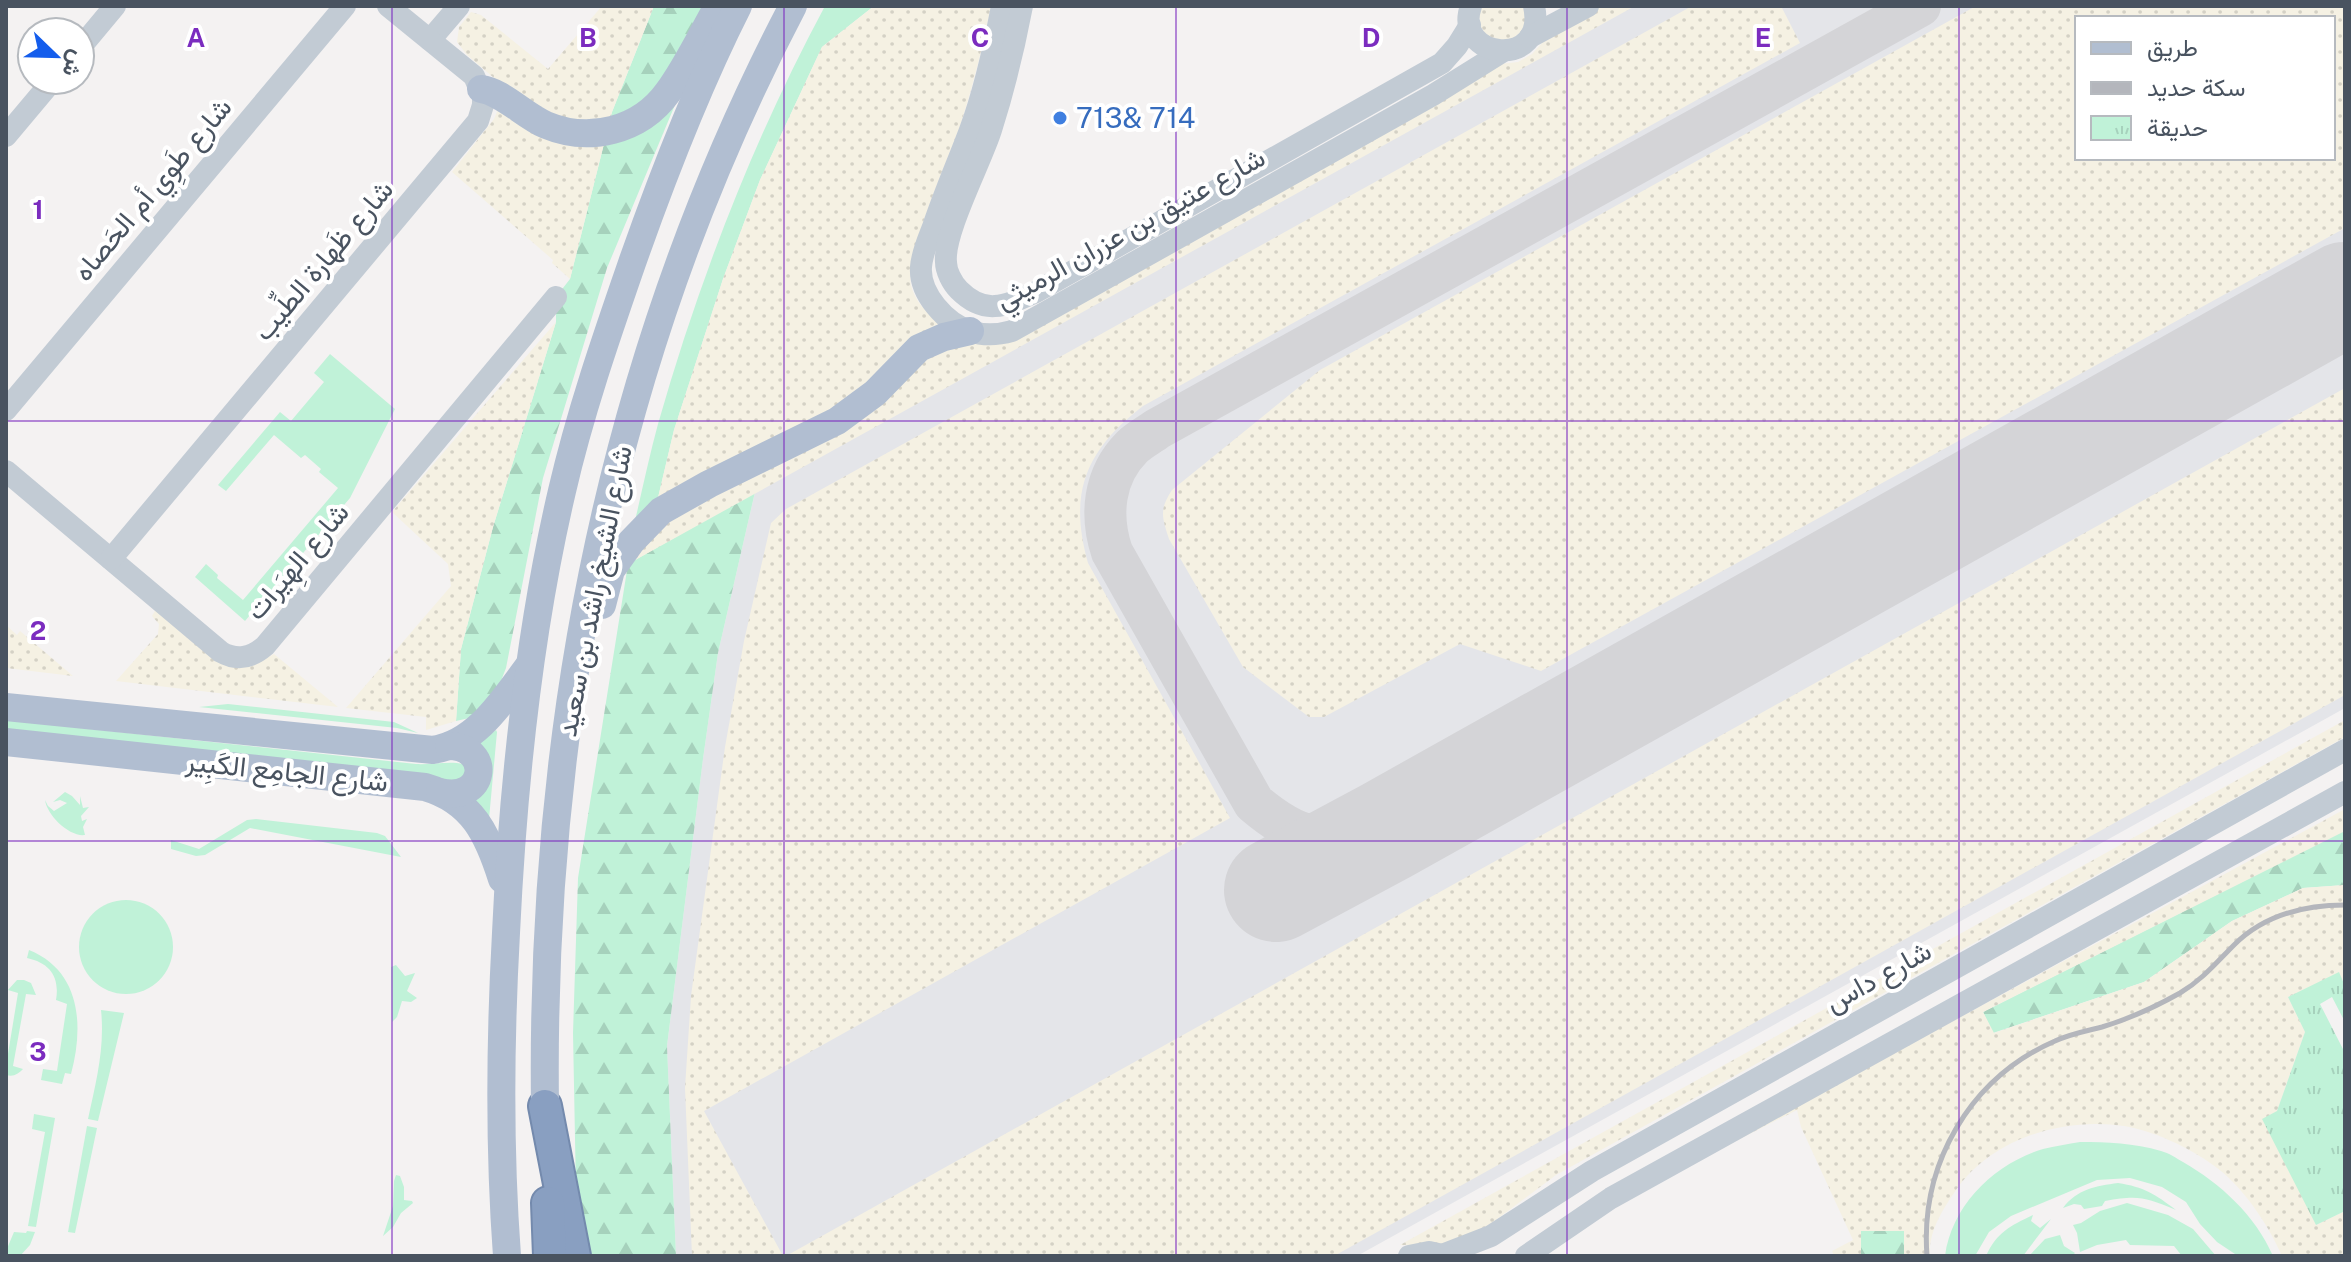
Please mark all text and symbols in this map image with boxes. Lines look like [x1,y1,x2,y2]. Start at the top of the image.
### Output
north arrow [16,16,96,96]
legend [2075,16,2335,160]
text: A [187,22,206,53]
text: B [579,22,597,53]
text: C [971,22,989,53]
text: D [1362,22,1380,53]
text: E [1755,22,1771,53]
text: طريق [2147,33,2198,63]
text: ش [56,46,92,81]
text: سكة حديد [2147,73,2246,102]
street label: شارع طَوِي أم الحَصاه [66,91,243,291]
place label: 713& 714 [1076,101,1195,134]
marker: 713& 714 [1051,109,1069,127]
text: حديقة [2147,113,2208,142]
street label: شارع عتيق بن عزران الرميثي [989,140,1274,322]
street label: شارع ظَهارة الطِّيب [244,171,402,349]
text: 1 [32,194,44,225]
street label: شارع الشيخ راشد بن سعيد [549,443,642,740]
street label: شارع الهِيَرات [238,495,361,631]
text: 2 [30,615,46,646]
street label: شارع الجامِع الكَبِير [183,743,390,803]
street label: شارع داس [1819,933,1938,1021]
text: 3 [29,1036,47,1067]

